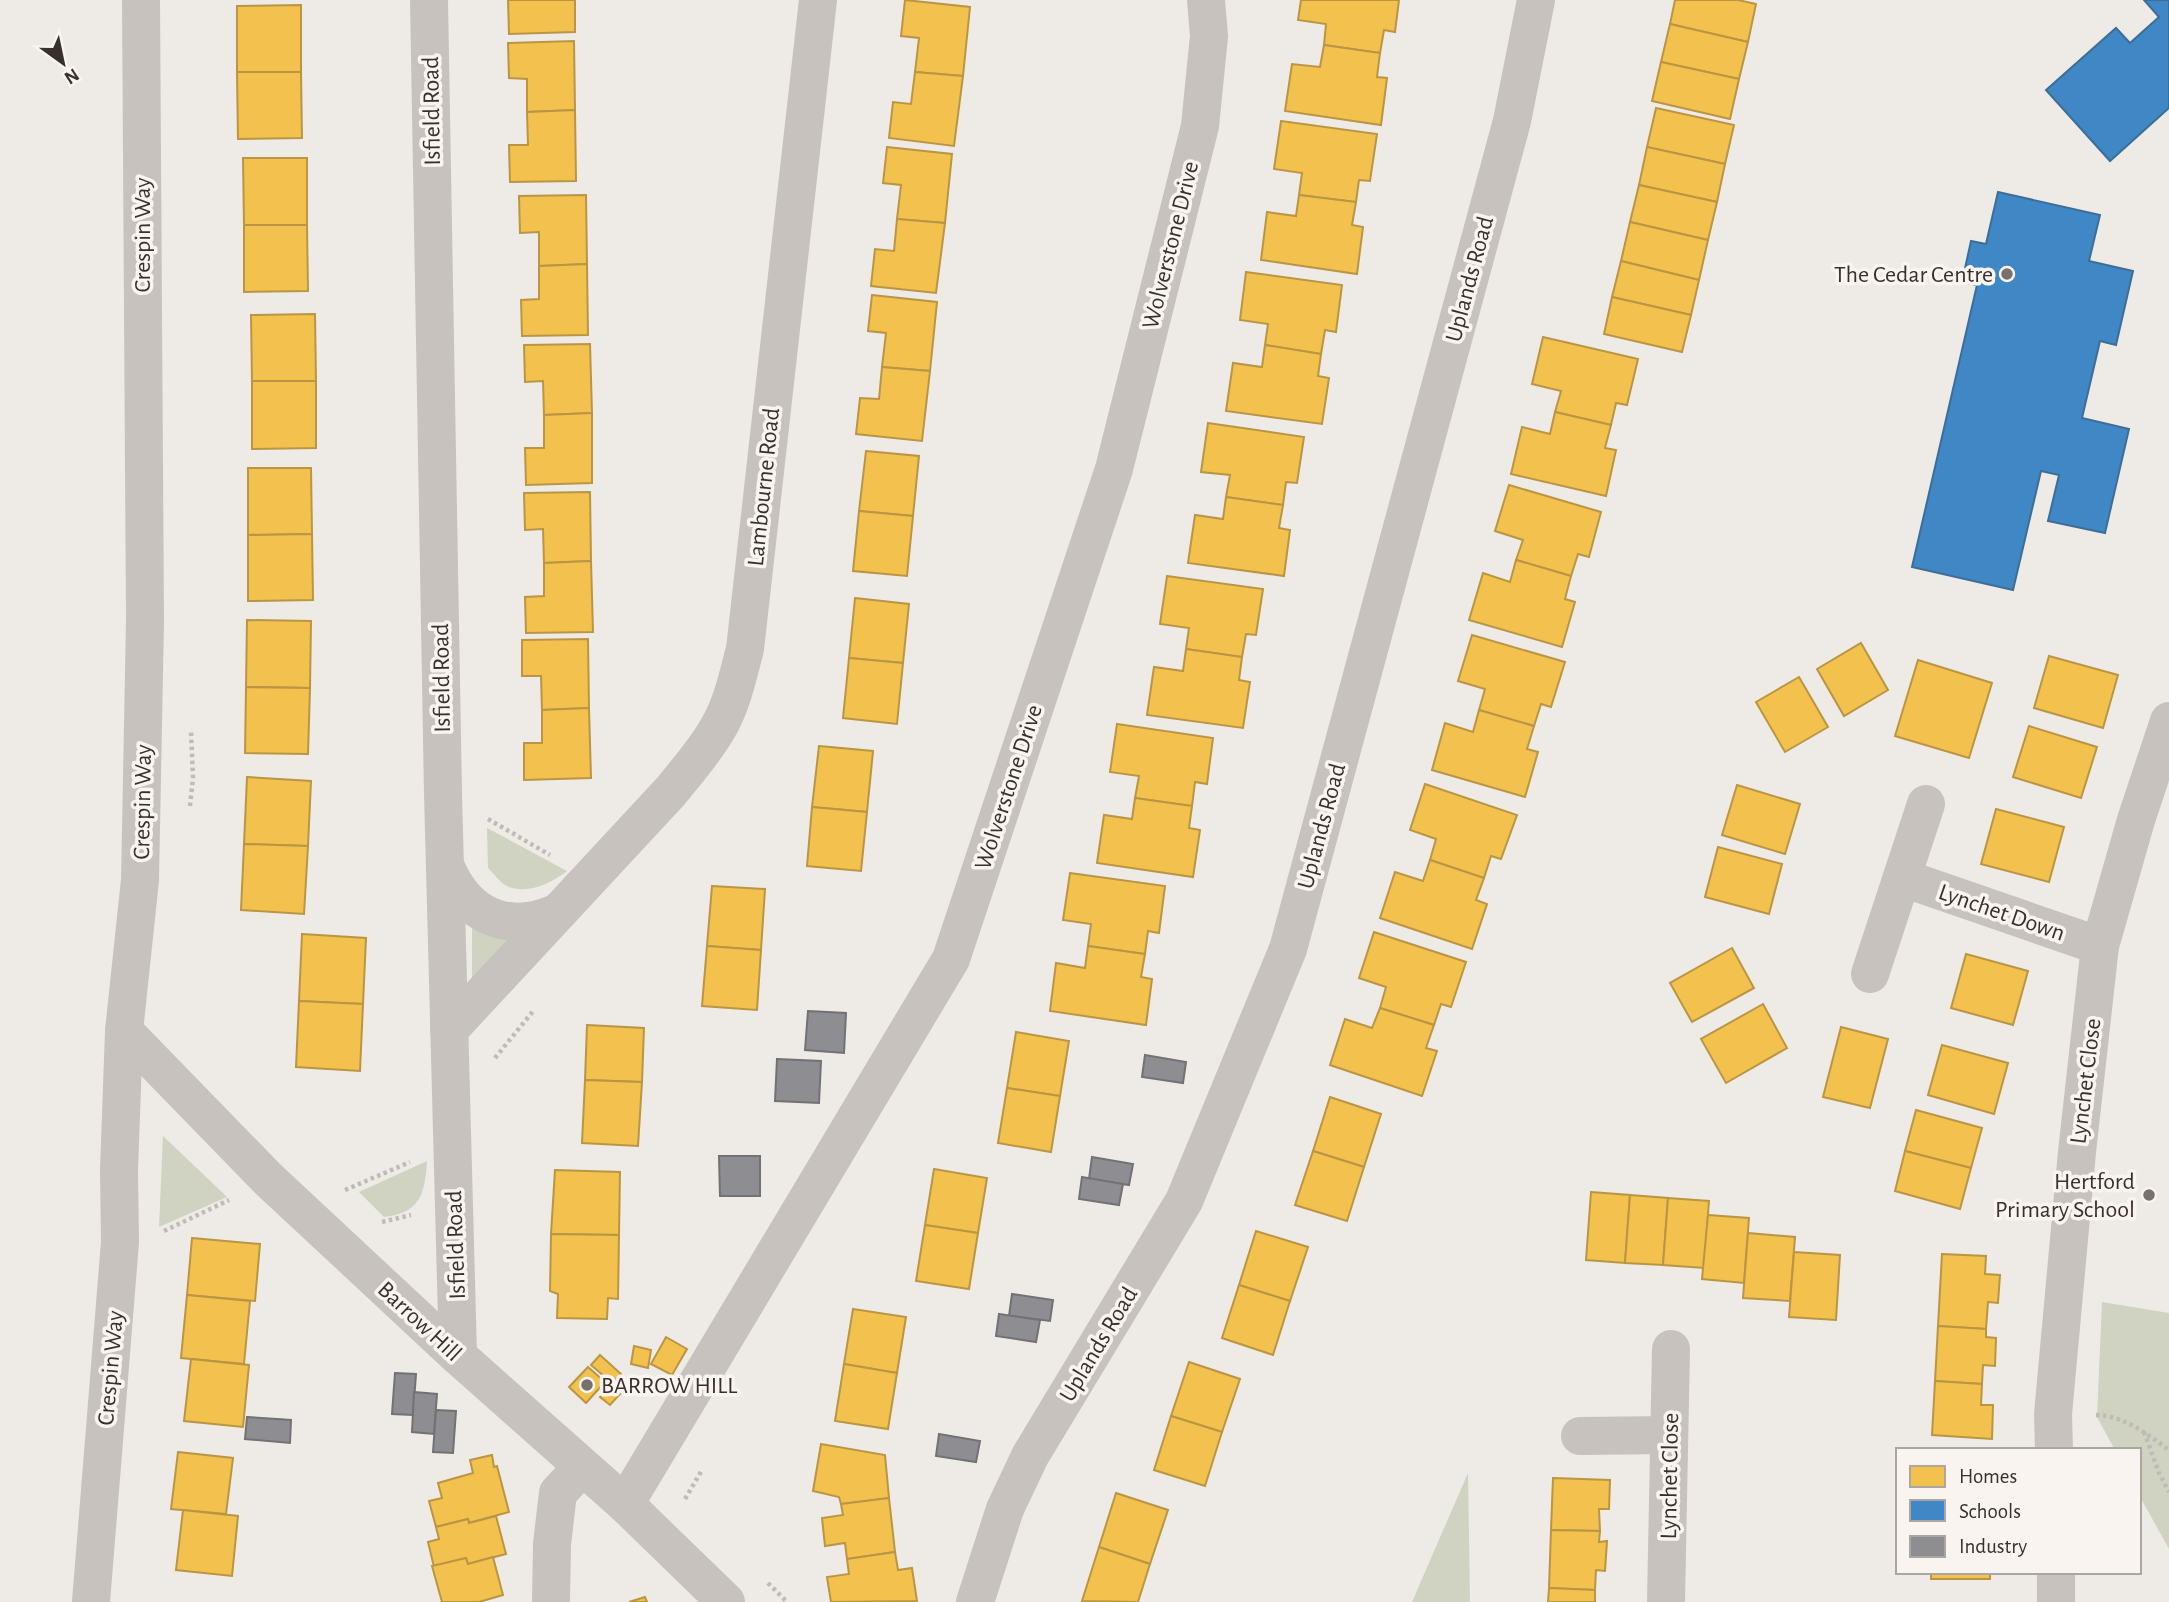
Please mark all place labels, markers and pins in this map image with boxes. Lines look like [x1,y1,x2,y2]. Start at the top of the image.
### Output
place label: The Cedar Centre [1834,263,1993,287]
marker: The Cedar Centre [1999,266,2015,282]
place label: Hertford Primary School [1995,1170,2135,1222]
marker: Hertford Primary School [2141,1187,2157,1203]
place label: BARROW HILL [601,1374,737,1398]
marker: BARROW HILL [579,1377,595,1393]

